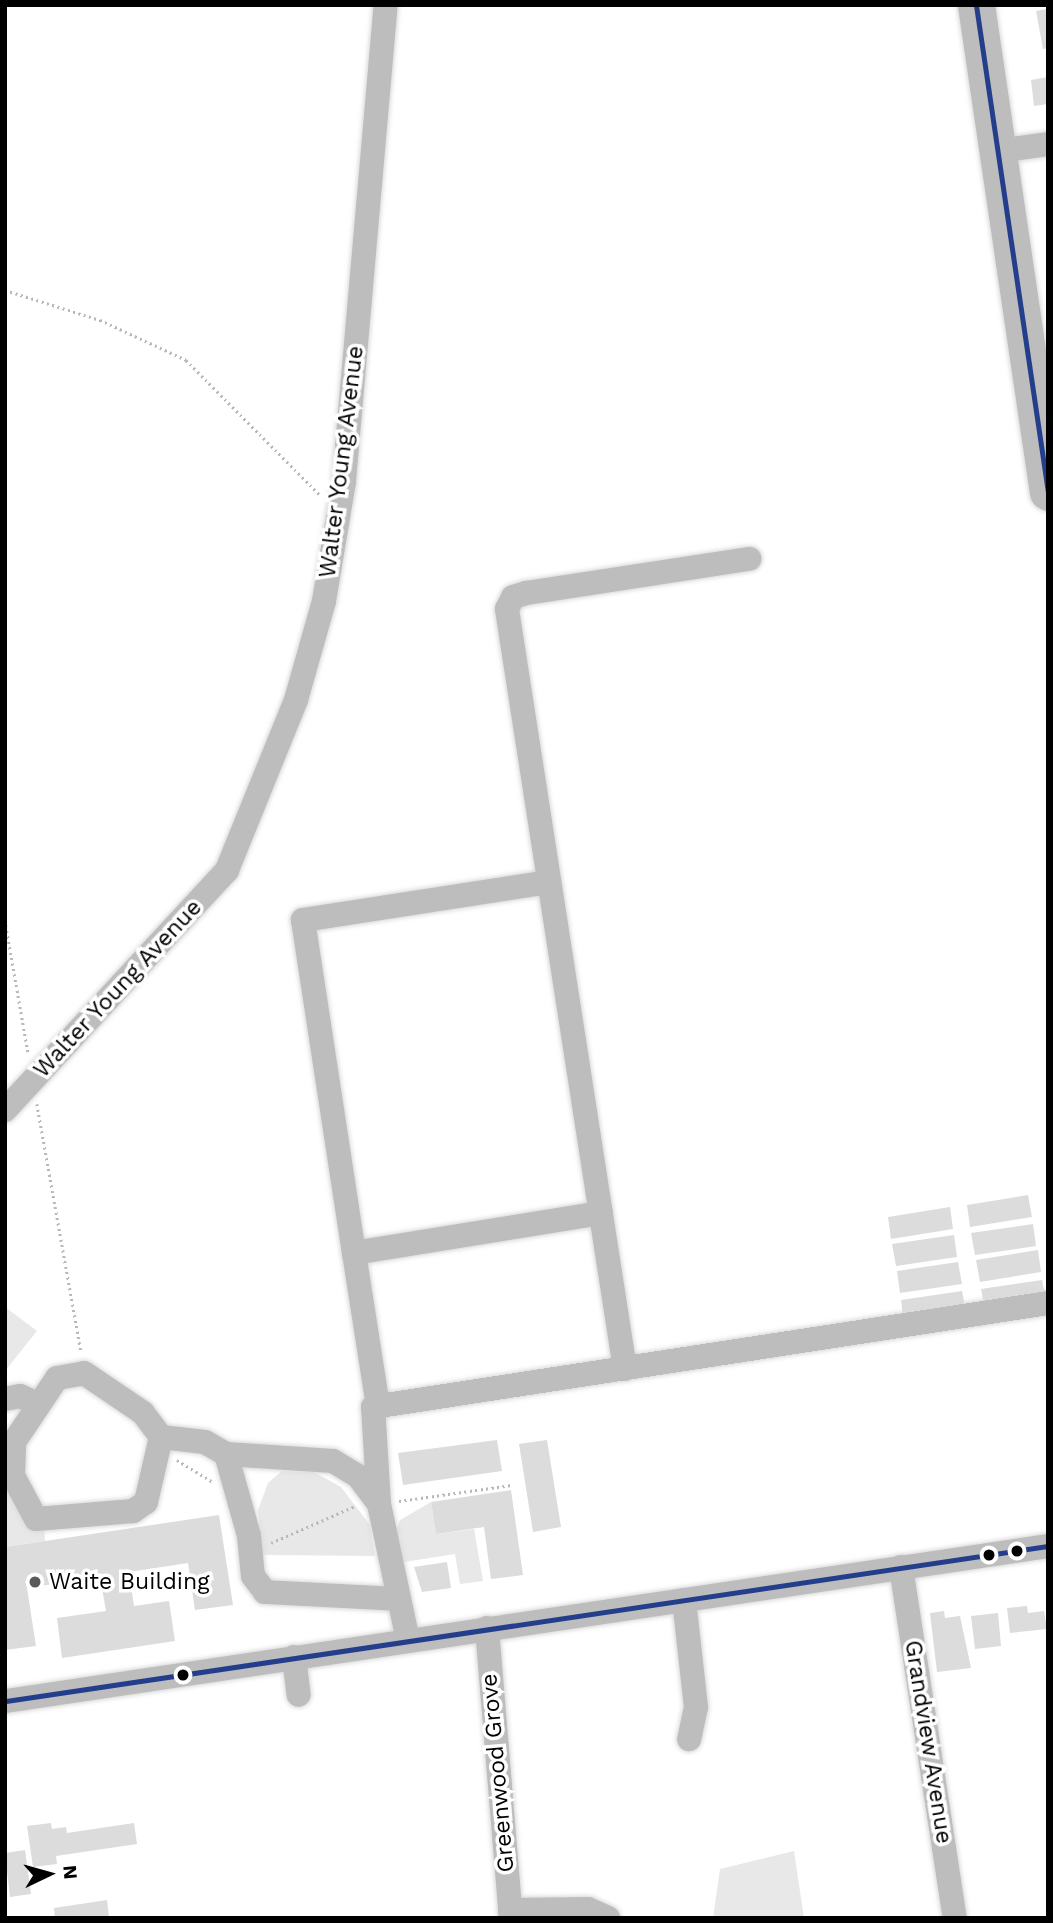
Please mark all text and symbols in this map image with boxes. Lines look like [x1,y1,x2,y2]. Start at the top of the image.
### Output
street label: Walter Young Avenue [314,343,370,581]
street label: Walter Young Avenue [27,893,209,1085]
unlabelled marker [1010,1544,1024,1558]
unlabelled marker [982,1548,996,1562]
place label: Waite Building [49,1568,209,1596]
marker: Waite Building [27,1574,43,1590]
street label: Grandview Avenue [898,1638,958,1846]
unlabelled marker [176,1668,190,1682]
street label: Greenwood Grove [476,1672,520,1874]
north arrow [14,1839,84,1909]
text: N [58,1864,82,1880]

